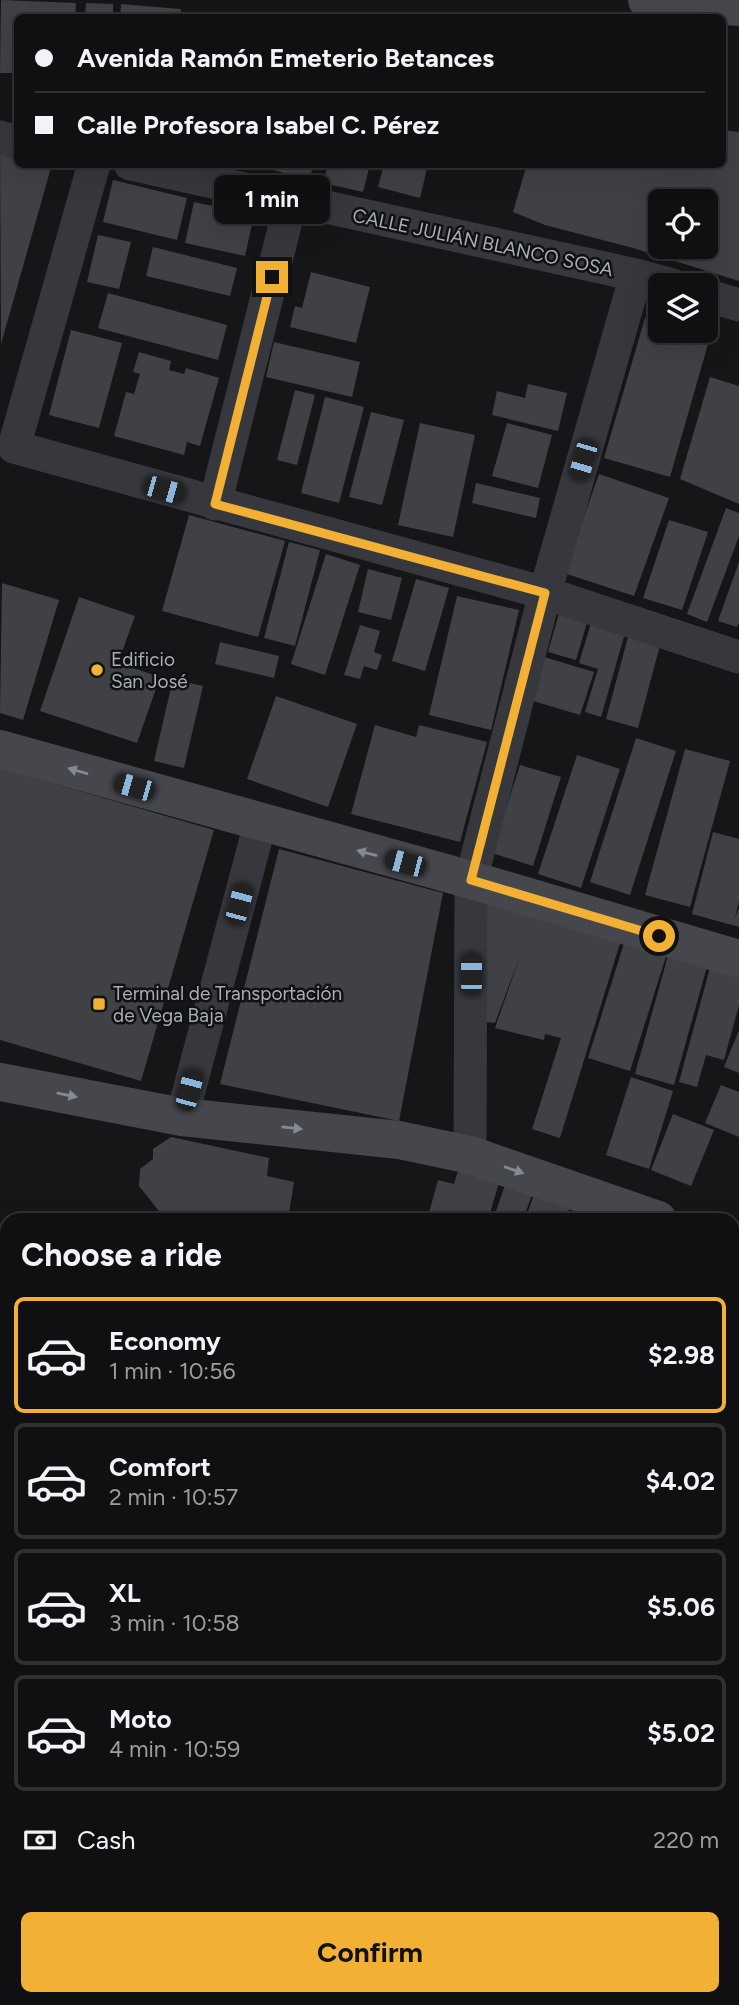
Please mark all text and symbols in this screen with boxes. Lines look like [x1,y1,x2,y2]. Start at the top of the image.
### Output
text: Avenida Ramón Emeterio Betances [77,42,494,74]
text: Calle Profesora Isabel C. Pérez [77,109,439,141]
callout: 1 min [214,176,330,224]
text: 1 min [245,185,299,213]
map controls [648,189,718,343]
button: locate [648,189,718,259]
street label: CALLE JULIÁN BLANCO SOSA [350,204,615,281]
route end [256,261,288,293]
button: layers [648,273,718,343]
car [568,437,599,483]
car [141,474,188,506]
place label: Edificio San José [111,648,188,693]
marker: Edificio San José [89,662,105,678]
one-way arrow [66,765,88,776]
car [111,771,158,803]
one-way arrow [356,847,377,857]
car [382,847,429,879]
car [224,881,255,927]
route start [643,920,675,952]
car [461,953,482,995]
place label: Terminal de Transportación de Vega Baja [113,982,342,1027]
marker: Terminal de Transportación de Vega Baja [91,996,107,1012]
car [174,1067,205,1113]
one-way arrow [56,1089,78,1100]
one-way arrow [281,1123,303,1134]
one-way arrow [504,1165,525,1176]
text: Choose a ride [21,1236,222,1274]
icon: car [25,1324,88,1387]
text: Economy [109,1325,221,1357]
text: $2.98 [648,1339,715,1371]
text: 1 min · 10:56 [109,1357,235,1385]
icon: car [25,1450,88,1513]
text: Comfort [109,1451,211,1483]
text: $4.02 [646,1465,715,1497]
text: 2 min · 10:57 [109,1483,238,1511]
icon: car [25,1576,88,1639]
text: XL [109,1577,141,1609]
text: $5.06 [647,1591,715,1623]
text: 3 min · 10:58 [109,1609,240,1637]
icon: car [25,1702,88,1765]
text: Moto [109,1703,172,1735]
text: $5.02 [647,1717,715,1749]
text: 4 min · 10:59 [109,1735,240,1763]
icon: cash [21,1821,59,1859]
text: Cash [77,1824,136,1856]
text: 220 m [653,1826,719,1854]
button: Confirm [21,1912,719,1992]

